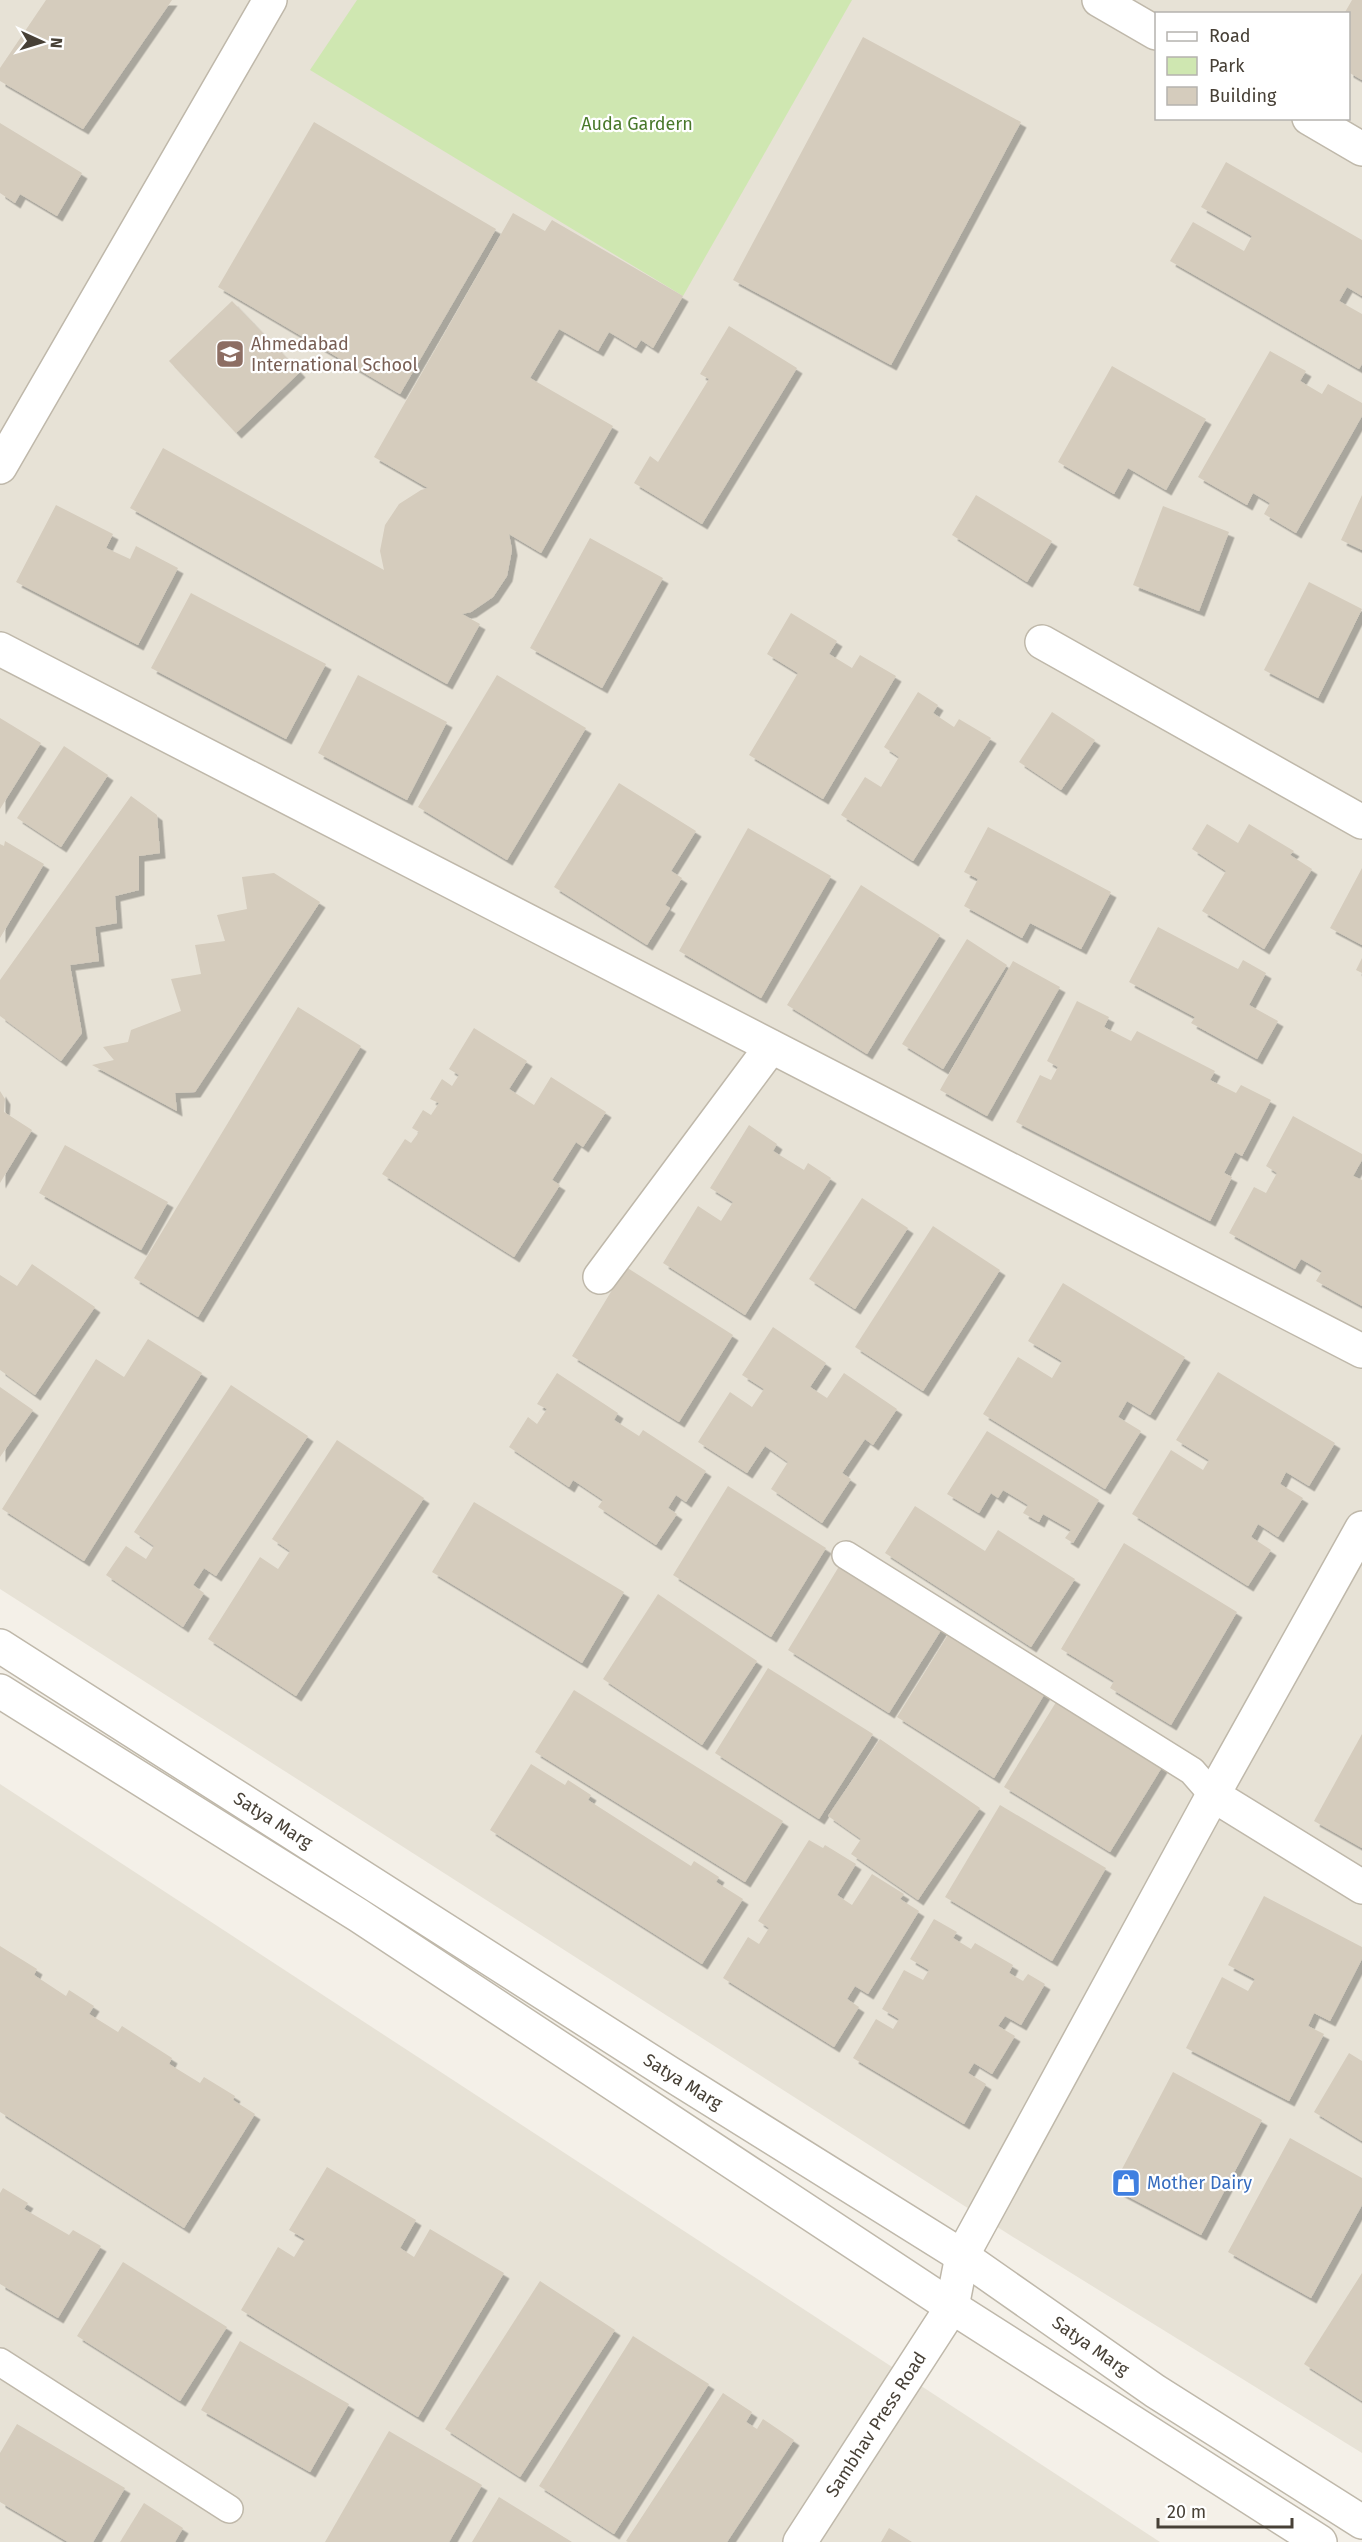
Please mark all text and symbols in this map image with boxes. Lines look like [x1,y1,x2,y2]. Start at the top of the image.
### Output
north arrow [12,12,72,72]
legend [1155,12,1350,120]
text: Road [1209,25,1251,47]
text: N [47,37,66,49]
text: Park [1209,55,1245,77]
text: Building [1209,85,1277,107]
park label: Auda Gardern [581,113,693,135]
place label: Ahmedabad International School [251,333,418,376]
school or university icon: Ahmedabad International School [214,338,246,370]
street label: Satya Marg [230,1787,317,1854]
street label: Satya Marg [639,2049,727,2115]
shop icon: Mother Dairy [1110,2167,1142,2199]
place label: Mother Dairy [1147,2172,1252,2194]
street label: Satya Marg [1048,2311,1134,2381]
street label: Sambhav Press Road [821,2348,931,2501]
scale bar [1158,2491,1292,2529]
text: 20 m [1167,2501,1206,2523]

